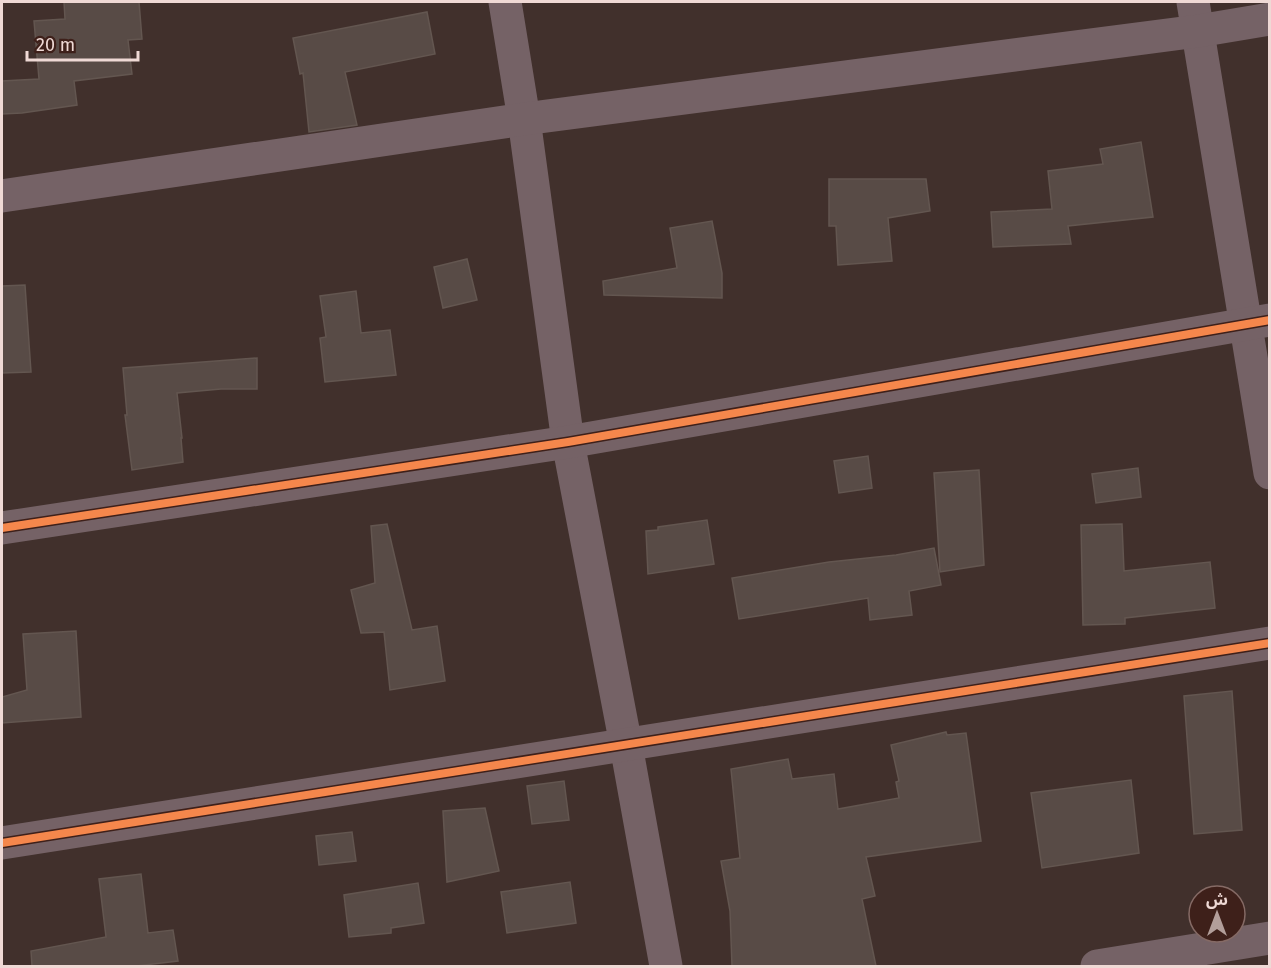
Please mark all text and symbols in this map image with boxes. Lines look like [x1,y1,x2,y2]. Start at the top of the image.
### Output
scale bar [27,24,138,62]
text: 20 m [36,34,75,56]
north arrow [1187,884,1247,944]
text: ش [1206,890,1228,909]

